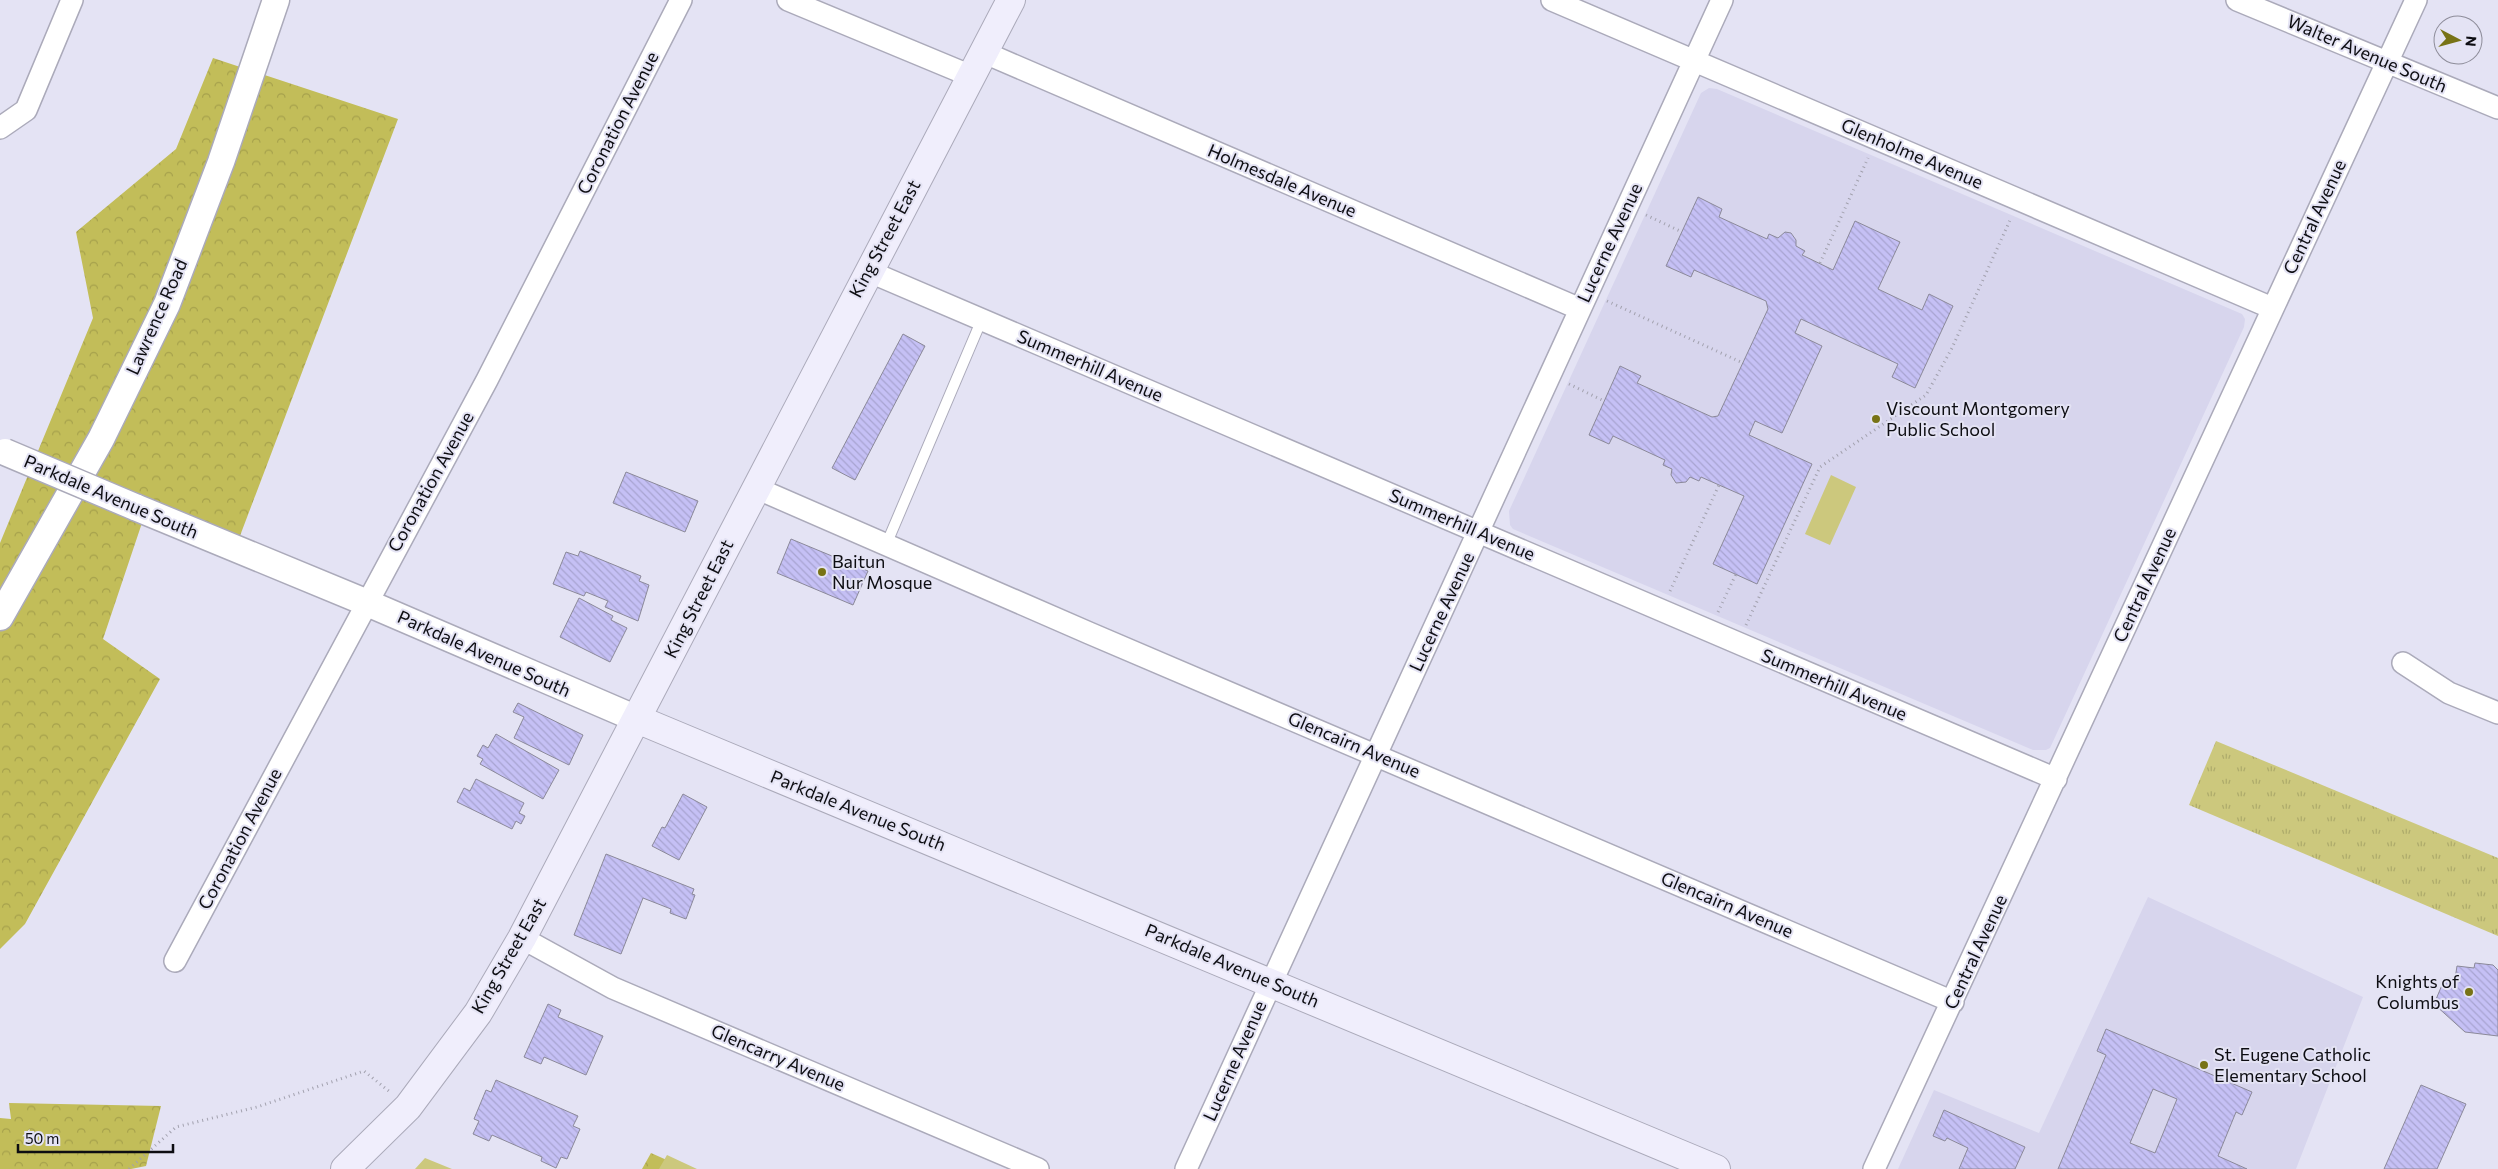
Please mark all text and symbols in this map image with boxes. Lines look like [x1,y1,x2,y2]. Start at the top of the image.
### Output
street label: Walter Avenue South [2284,9,2451,97]
north arrow [2433,15,2483,65]
text: N [2462,35,2480,48]
street label: Coronation Avenue [572,48,663,197]
street label: Glenholme Avenue [1838,113,1987,193]
street label: Holmesdale Avenue [1205,139,1360,221]
street label: Central Avenue [2278,156,2350,277]
street label: King Street East [844,176,924,301]
street label: Lucerne Avenue [1572,179,1646,306]
street label: Lawrence Road [121,255,191,378]
street label: Summerhill Avenue [1014,324,1167,406]
place label: Viscount Montgomery Public School [1886,397,2070,440]
street label: Coronation Avenue [382,408,478,555]
marker: Viscount Montgomery Public School [1870,413,1882,425]
street label: Parkdale Avenue South [21,449,202,543]
street label: Summerhill Avenue [1386,483,1539,565]
street label: Central Avenue [2108,524,2180,645]
street label: King Street East [659,536,737,662]
street label: Lucerne Avenue [1404,548,1478,675]
place label: Baitun Nur Mosque [832,550,932,593]
marker: Baitun Nur Mosque [816,566,828,578]
street label: Parkdale Avenue South [394,605,574,701]
street label: Summerhill Avenue [1758,643,1911,725]
street label: Glencairn Avenue [1285,706,1424,782]
street label: Coronation Avenue [193,764,286,913]
street label: Parkdale Avenue South [767,765,949,855]
street label: Glencairn Avenue [1658,866,1797,942]
street label: Central Avenue [1939,891,2011,1012]
street label: King Street East [466,894,550,1017]
street label: Parkdale Avenue South [1142,918,1323,1012]
place label: Knights of Columbus [2375,970,2460,1013]
marker: Knights of Columbus [2463,986,2475,998]
street label: Lucerne Avenue [1198,997,1270,1124]
street label: Glencarry Avenue [708,1019,849,1095]
place label: St. Eugene Catholic Elementary School [2214,1043,2371,1086]
marker: St. Eugene Catholic Elementary School [2198,1059,2210,1071]
scale bar [18,1122,172,1154]
text: 50 m [25,1129,59,1147]

